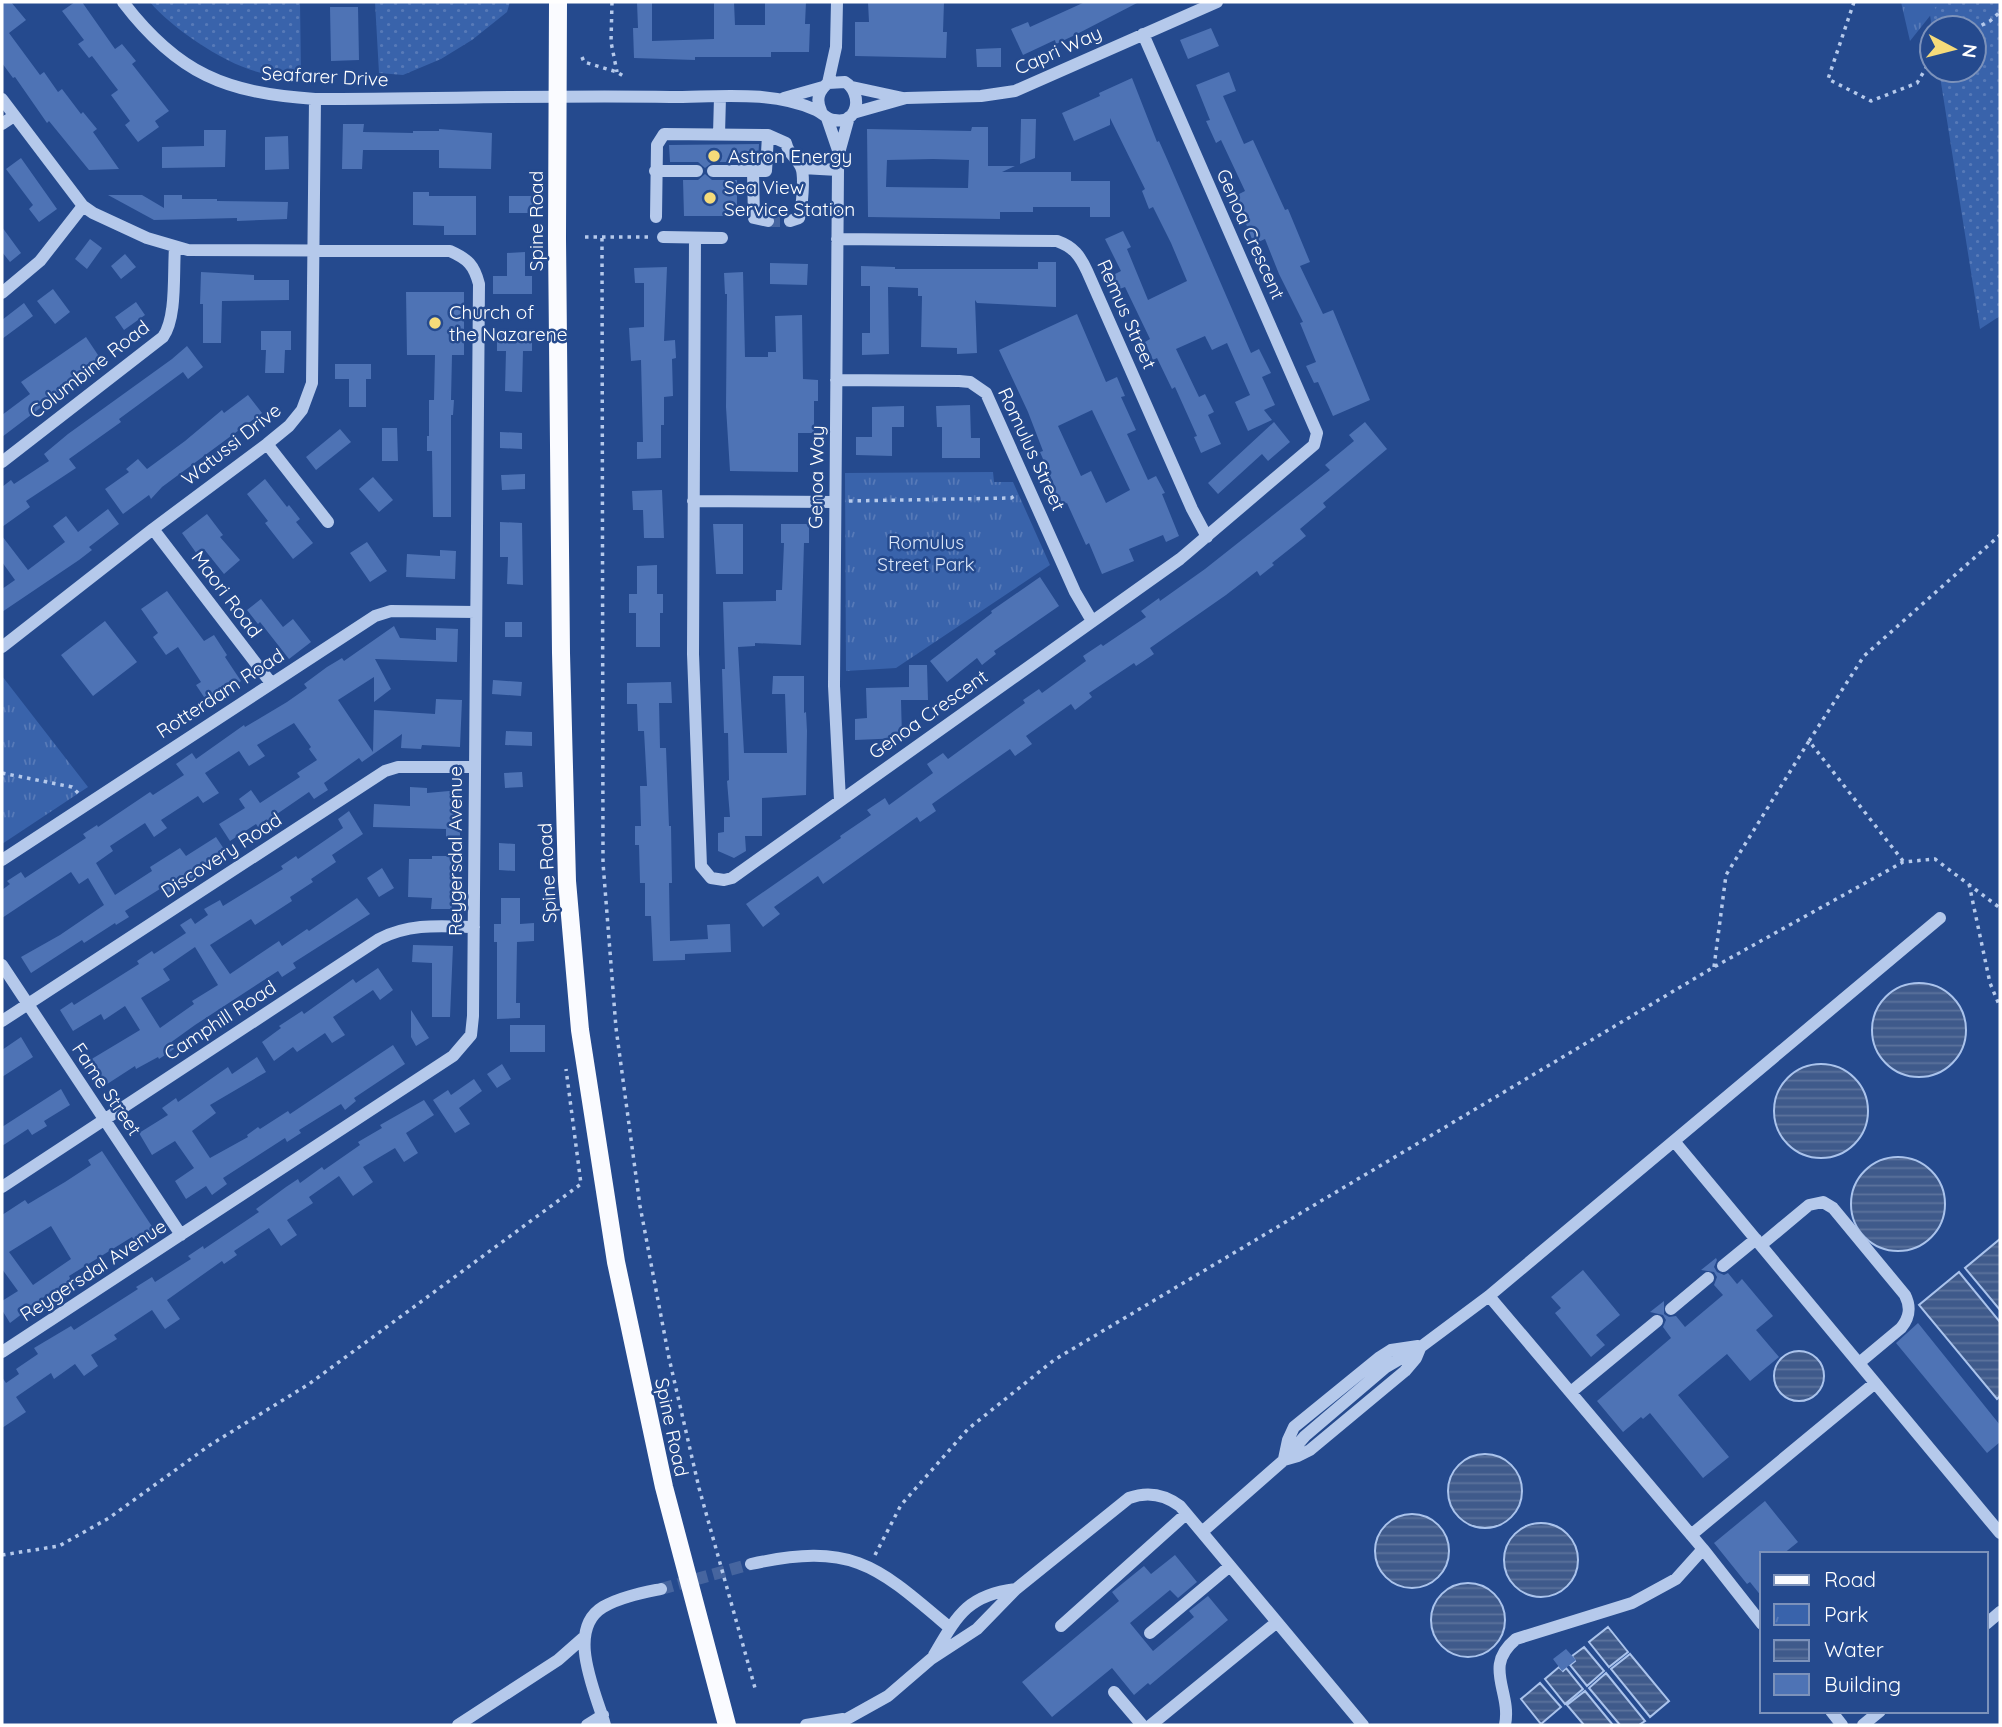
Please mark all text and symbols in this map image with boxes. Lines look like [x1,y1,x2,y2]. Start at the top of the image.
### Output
north arrow [1918,14,1988,84]
street label: Capri Way [1011,20,1105,80]
text: N [1957,43,1983,59]
street label: Seafarer Drive [261,61,389,91]
place label: Astron Energy [728,144,852,168]
marker: Astron Energy [706,148,722,164]
street label: Genoa Crescent [1212,165,1290,303]
street label: Spine Road [524,171,548,271]
place label: Sea View Service Station [724,175,855,221]
marker: Sea View Service Station [702,190,718,206]
street label: Remus Street [1092,255,1162,373]
place label: Church of the Nazarene [449,300,567,346]
street label: Columbine Road [24,315,154,423]
marker: Church of the Nazarene [427,315,443,331]
street label: Romulus Street [993,383,1071,515]
street label: Watussi Drive [176,398,286,490]
street label: Genoa Way [803,425,829,529]
park label: Romulus Street Park [877,530,975,576]
street label: Maori Road [187,546,267,642]
street label: Rotterdam Road [152,643,288,743]
street label: Genoa Crescent [864,664,992,764]
street label: Reygersdal Avenue [443,766,467,936]
street label: Discovery Road [156,807,286,903]
street label: Spine Road [532,822,562,924]
street label: Camphill Road [160,975,280,1065]
street label: Fame Street [67,1038,147,1140]
street label: Reygersdal Avenue [15,1214,171,1326]
street label: Spine Road [650,1375,694,1479]
legend [1760,1552,1988,1713]
text: Road [1824,1566,1876,1592]
text: Park [1824,1601,1868,1627]
text: Water [1824,1636,1884,1662]
text: Building [1824,1671,1901,1697]

